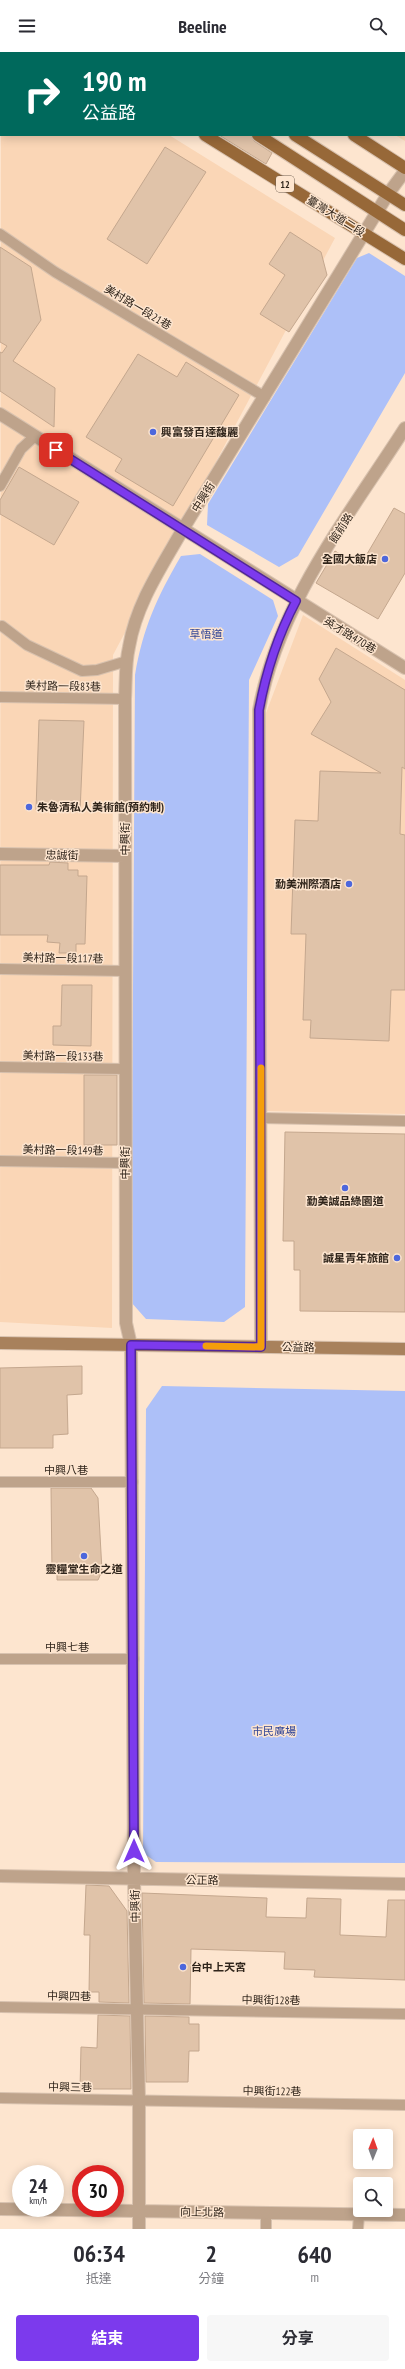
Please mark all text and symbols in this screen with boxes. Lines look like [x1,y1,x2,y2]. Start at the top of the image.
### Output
icon: menu [16,15,38,37]
text: Beeline [178,15,227,38]
icon: search [367,15,389,37]
text: 190 m [82,62,146,99]
icon: right [16,68,68,120]
text: 公益路 [82,101,136,124]
road number: 12 [276,176,294,192]
street label: 臺灣大道二段 [304,193,368,239]
street label: 美村路一段21巷 [102,281,174,333]
place label: 興富發百達馥麗 [161,425,238,439]
marker: 興富發百達馥麗 [148,427,158,437]
pin [39,433,73,467]
icon: arrive [45,439,67,461]
street label: 中興街 [188,479,218,515]
street label: 館前路 [326,510,356,546]
place label: 全國大飯店 [322,552,377,566]
marker: 全國大飯店 [380,554,390,564]
street label: 英才路470巷 [321,614,379,656]
park label: 草悟道 [190,627,223,641]
street label: 美村路一段83巷 [25,678,101,694]
place label: 朱魯清私人美術館(預約制) [37,800,164,814]
marker: 朱魯清私人美術館(預約制) [24,802,34,812]
street label: 中興街 [118,823,132,856]
street label: 忠誠街 [45,848,79,862]
place label: 勤美洲際酒店 [275,877,341,891]
marker: 勤美洲際酒店 [344,879,354,889]
street label: 美村路一段117巷 [22,950,104,966]
street label: 美村路一段133巷 [22,1048,104,1064]
street label: 美村路一段149巷 [22,1142,104,1158]
street label: 中興街 [118,1147,132,1180]
marker: 勤美誠品綠園道 [340,1183,350,1193]
place label: 勤美誠品綠園道 [307,1194,384,1208]
place label: 誠星青年旅館 [323,1251,389,1265]
marker: 誠星青年旅館 [392,1253,402,1263]
street label: 公益路 [281,1340,315,1354]
street label: 中興八巷 [44,1463,88,1477]
marker: 靈糧堂生命之道 [79,1551,89,1561]
place label: 靈糧堂生命之道 [46,1562,123,1576]
street label: 中興七巷 [45,1640,89,1654]
park label: 市民廣場 [252,1724,296,1738]
position arrow [113,1830,155,1872]
street label: 公正路 [185,1873,219,1887]
street label: 中興街 [128,1889,142,1923]
place label: 台中上天宮 [191,1960,246,1974]
marker: 台中上天宮 [178,1962,188,1972]
street label: 中興四巷 [47,1989,91,2003]
street label: 中興街128巷 [241,1992,301,2008]
street label: 中興三巷 [48,2080,92,2094]
street label: 中興街122巷 [242,2083,302,2099]
north arrow [353,2129,393,2169]
map controls [353,2129,393,2217]
speed limit sign: 30 [72,2165,124,2217]
text: 24 [28,2173,48,2199]
button: search [353,2177,393,2217]
text: km/h [29,2194,47,2207]
street label: 向上北路 [180,2205,224,2219]
text: 06:34 [73,2238,125,2269]
text: 2 [206,2238,217,2269]
text: 640 [297,2239,332,2270]
text: m [310,2269,319,2286]
text: 抵達 [86,2270,112,2287]
text: 分鐘 [198,2270,224,2287]
button: 結束 [16,2315,199,2361]
button: 分享 [207,2315,389,2361]

